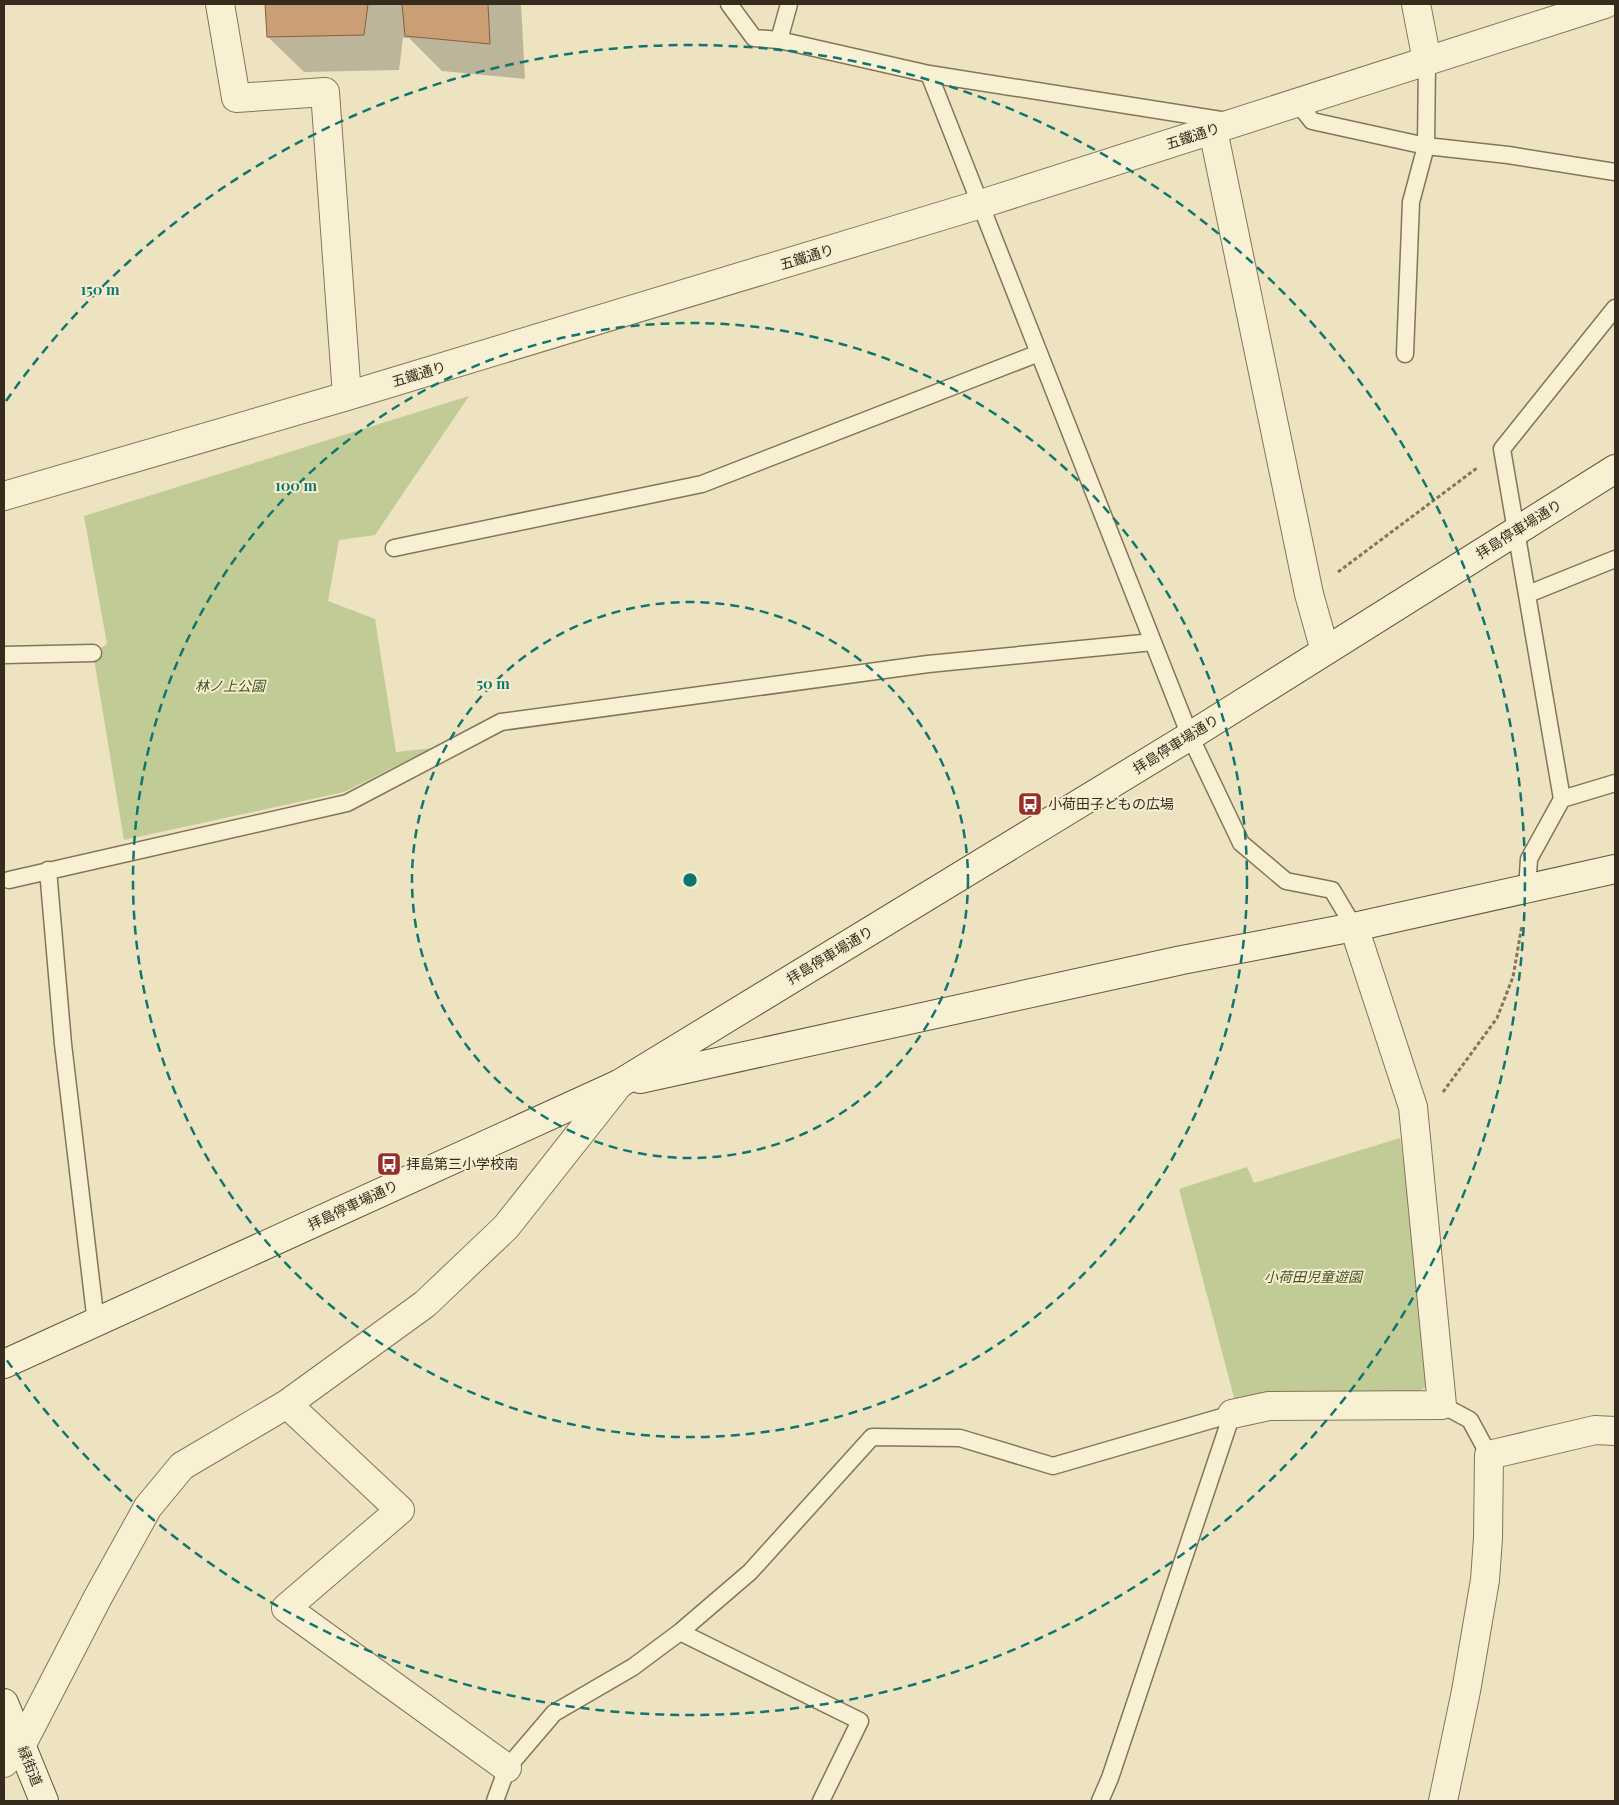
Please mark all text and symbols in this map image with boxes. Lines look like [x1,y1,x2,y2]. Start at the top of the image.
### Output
street label: 五鐵通り [1163,118,1222,153]
street label: 五鐵通り [777,239,836,274]
text: 150 m [80,279,120,299]
street label: 五鐵通り [389,356,448,391]
text: 100 m [275,475,318,495]
street label: 拝島停車場通り [1472,495,1565,563]
text: 50 m [476,673,510,693]
park label: 林ノ上公園 [195,676,267,695]
street label: 拝島停車場通り [1129,710,1222,778]
bus stop icon: 小荷田子どもの広場 [1017,791,1043,817]
place label: 小荷田子どもの広場 [1048,794,1174,813]
centre of rings [681,871,699,889]
street label: 拝島停車場通り [783,921,877,988]
bus stop icon: 拝島第三小学校南 [376,1151,402,1177]
place label: 拝島第三小学校南 [406,1154,518,1173]
street label: 拝島停車場通り [304,1175,401,1234]
park label: 小荷田児童遊園 [1264,1267,1364,1286]
street label: 緑街道 [14,1743,47,1789]

